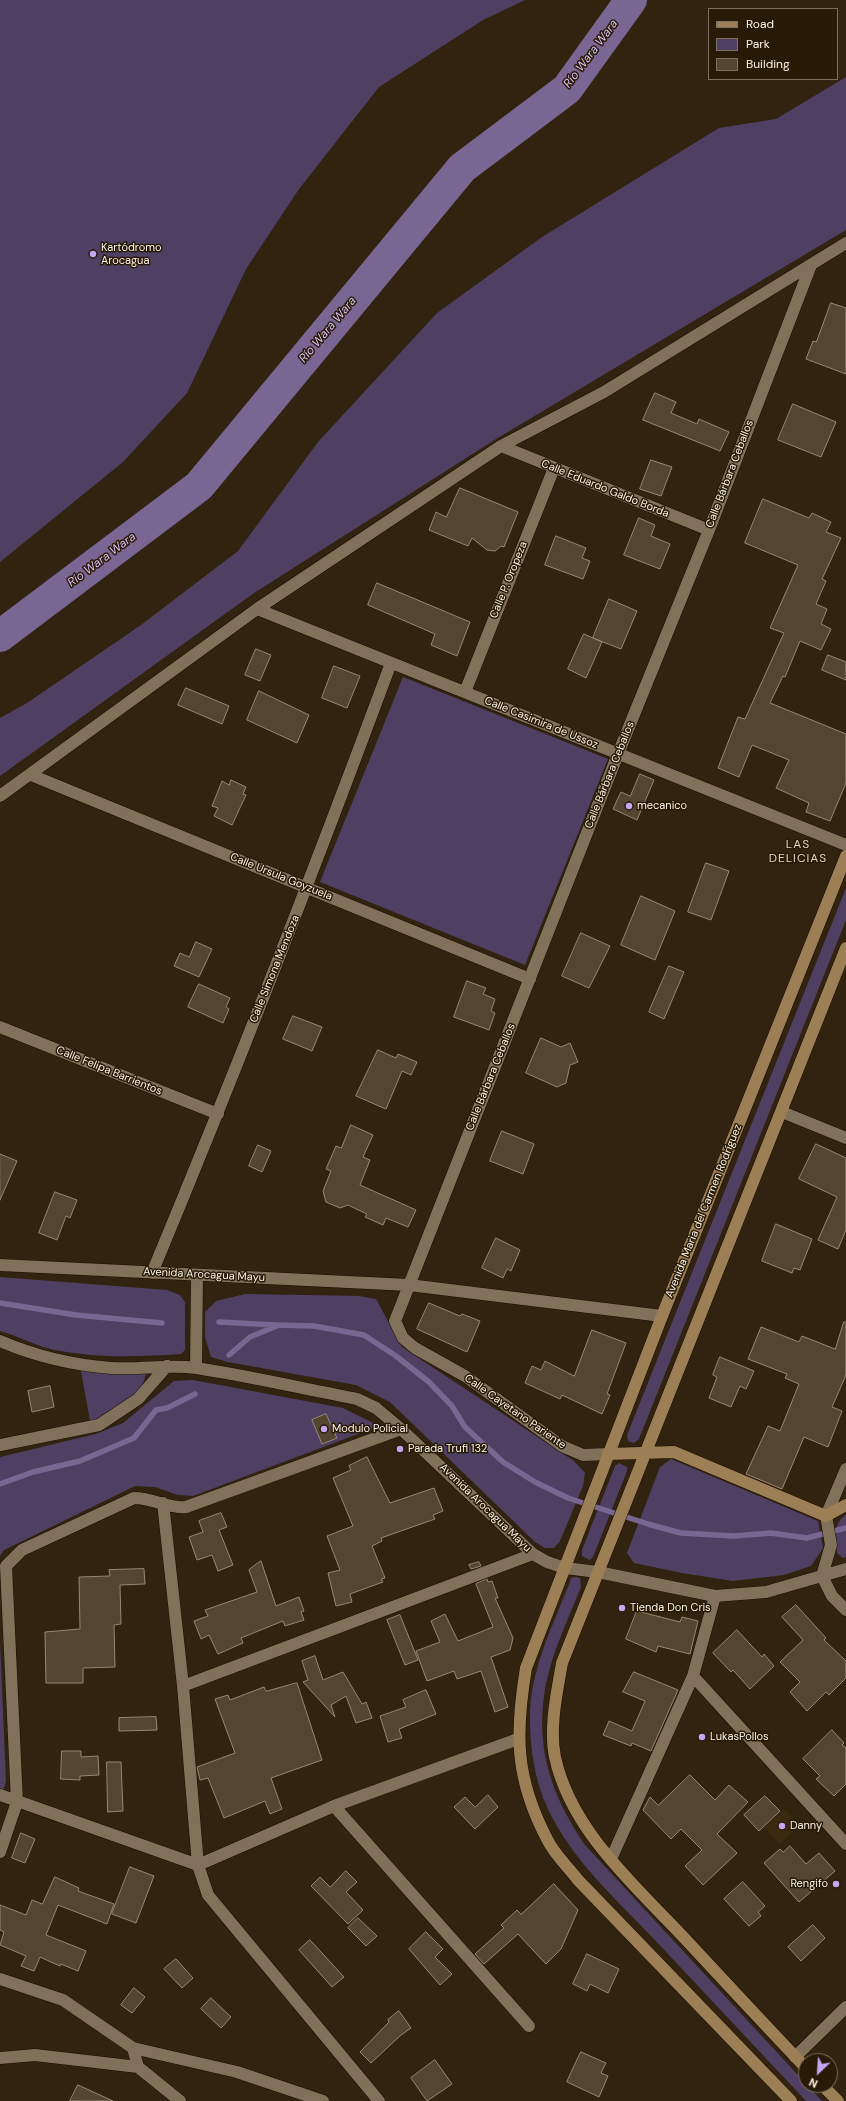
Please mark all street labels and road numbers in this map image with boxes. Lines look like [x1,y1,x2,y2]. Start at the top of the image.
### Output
street label: Calle Bárbara Ceballos [703,418,757,530]
street label: Calle Eduardo Galdo Borda [539,457,671,521]
street label: Calle P. Oropeza [488,540,530,620]
street label: Calle Casimira de Ussoz [482,694,600,752]
street label: Calle Bárbara Ceballos [582,719,638,831]
street label: Calle Ursula Goyzuela [228,850,334,904]
street label: Calle Simona Mendoza [247,913,303,1025]
street label: Calle Bárbara Ceballos [463,1021,519,1133]
street label: Calle Felipa Barrientos [54,1044,164,1098]
street label: Avenida Maria del Carmen Rodríguez [663,1122,745,1300]
street label: Avenida Arocagua Mayu [143,1265,265,1285]
street label: Calle Cayetano Pariente [462,1372,568,1452]
street label: Avenida Arocagua Mayu [437,1461,533,1555]

